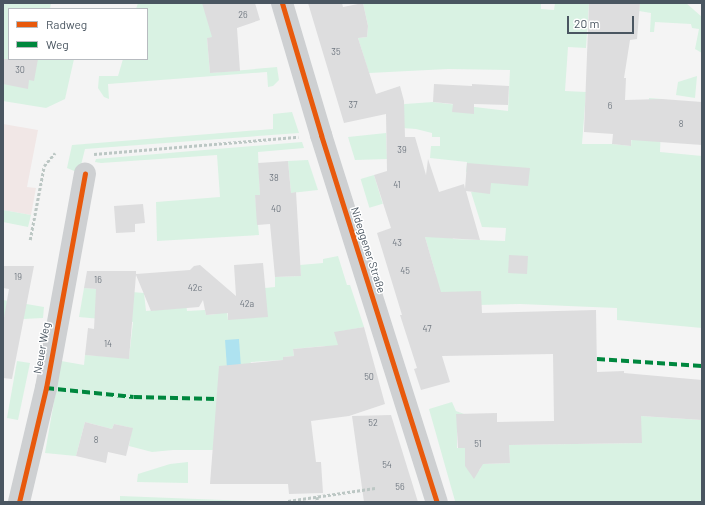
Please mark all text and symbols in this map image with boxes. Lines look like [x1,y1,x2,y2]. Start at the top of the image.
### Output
legend [8,8,148,60]
scale bar [569,8,636,34]
house number: 26 [238,10,248,20]
text: 20 m [574,16,600,30]
text: Radweg [46,17,87,31]
text: Weg [46,37,69,51]
house number: 35 [331,47,341,57]
house number: 30 [15,65,25,75]
house number: 37 [349,100,357,110]
house number: 6 [608,101,612,111]
house number: 8 [679,119,683,129]
house number: 39 [397,145,407,155]
house number: 38 [269,173,279,183]
house number: 41 [393,180,401,190]
house number: 40 [271,204,281,214]
street label: Nideggener Straße [348,205,388,295]
house number: 43 [392,238,402,248]
house number: 45 [400,266,410,276]
house number: 19 [14,272,22,282]
house number: 16 [94,275,102,285]
house number: 42c [188,283,202,293]
house number: 42a [240,299,254,309]
street label: Neuer Weg [31,321,53,375]
house number: 47 [423,324,431,334]
house number: 14 [104,339,112,349]
house number: 50 [364,372,374,382]
house number: 52 [368,418,378,428]
house number: 8 [94,435,98,445]
house number: 51 [474,439,482,449]
house number: 54 [382,460,392,470]
house number: 56 [395,482,405,492]

